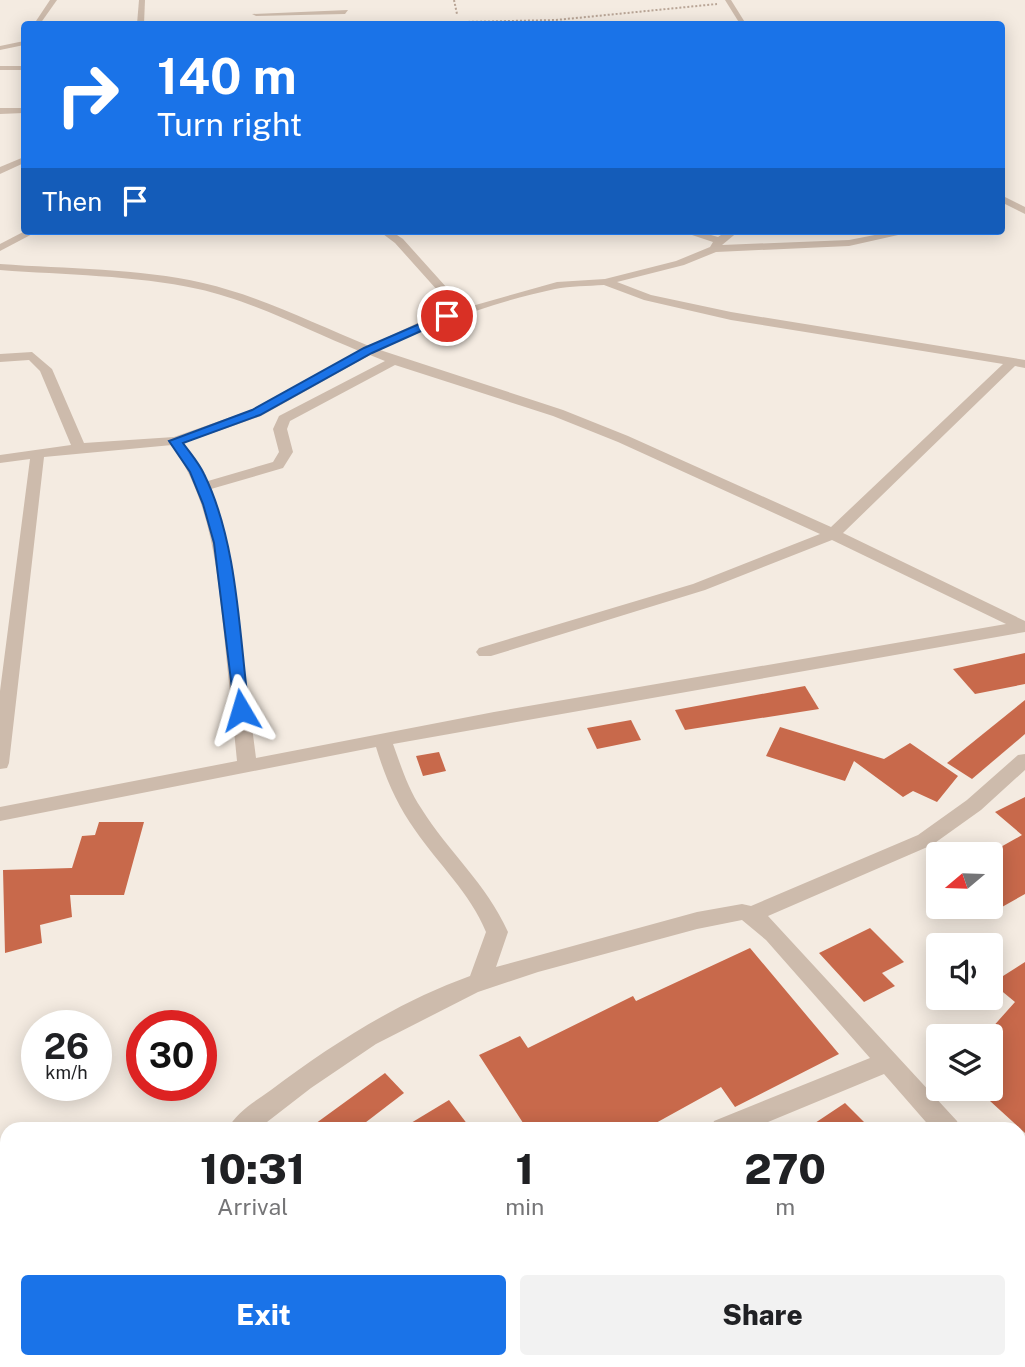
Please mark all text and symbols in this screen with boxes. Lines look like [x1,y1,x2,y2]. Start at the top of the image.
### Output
text: 140 m [157,47,297,105]
icon: right [42,49,133,140]
text: Turn right [157,106,302,143]
icon: arrive [116,182,154,220]
text: Then [42,186,102,217]
pin [417,286,477,346]
icon: arrive [428,297,466,335]
position arrow [204,673,278,747]
north arrow [926,842,1003,919]
map controls [926,842,1003,1101]
button: sound [926,933,1003,1010]
speed limit sign: 30 [126,1010,217,1101]
button: layers [926,1024,1003,1101]
text: 26 [44,1026,89,1067]
text: km/h [45,1062,88,1083]
text: 10:31 [200,1144,305,1193]
text: 1 [516,1144,534,1193]
text: 270 [744,1144,826,1193]
text: Arrival [217,1193,288,1220]
text: min [505,1193,544,1220]
text: m [775,1193,795,1220]
button: Exit [21,1275,506,1355]
button: Share [520,1275,1005,1355]

